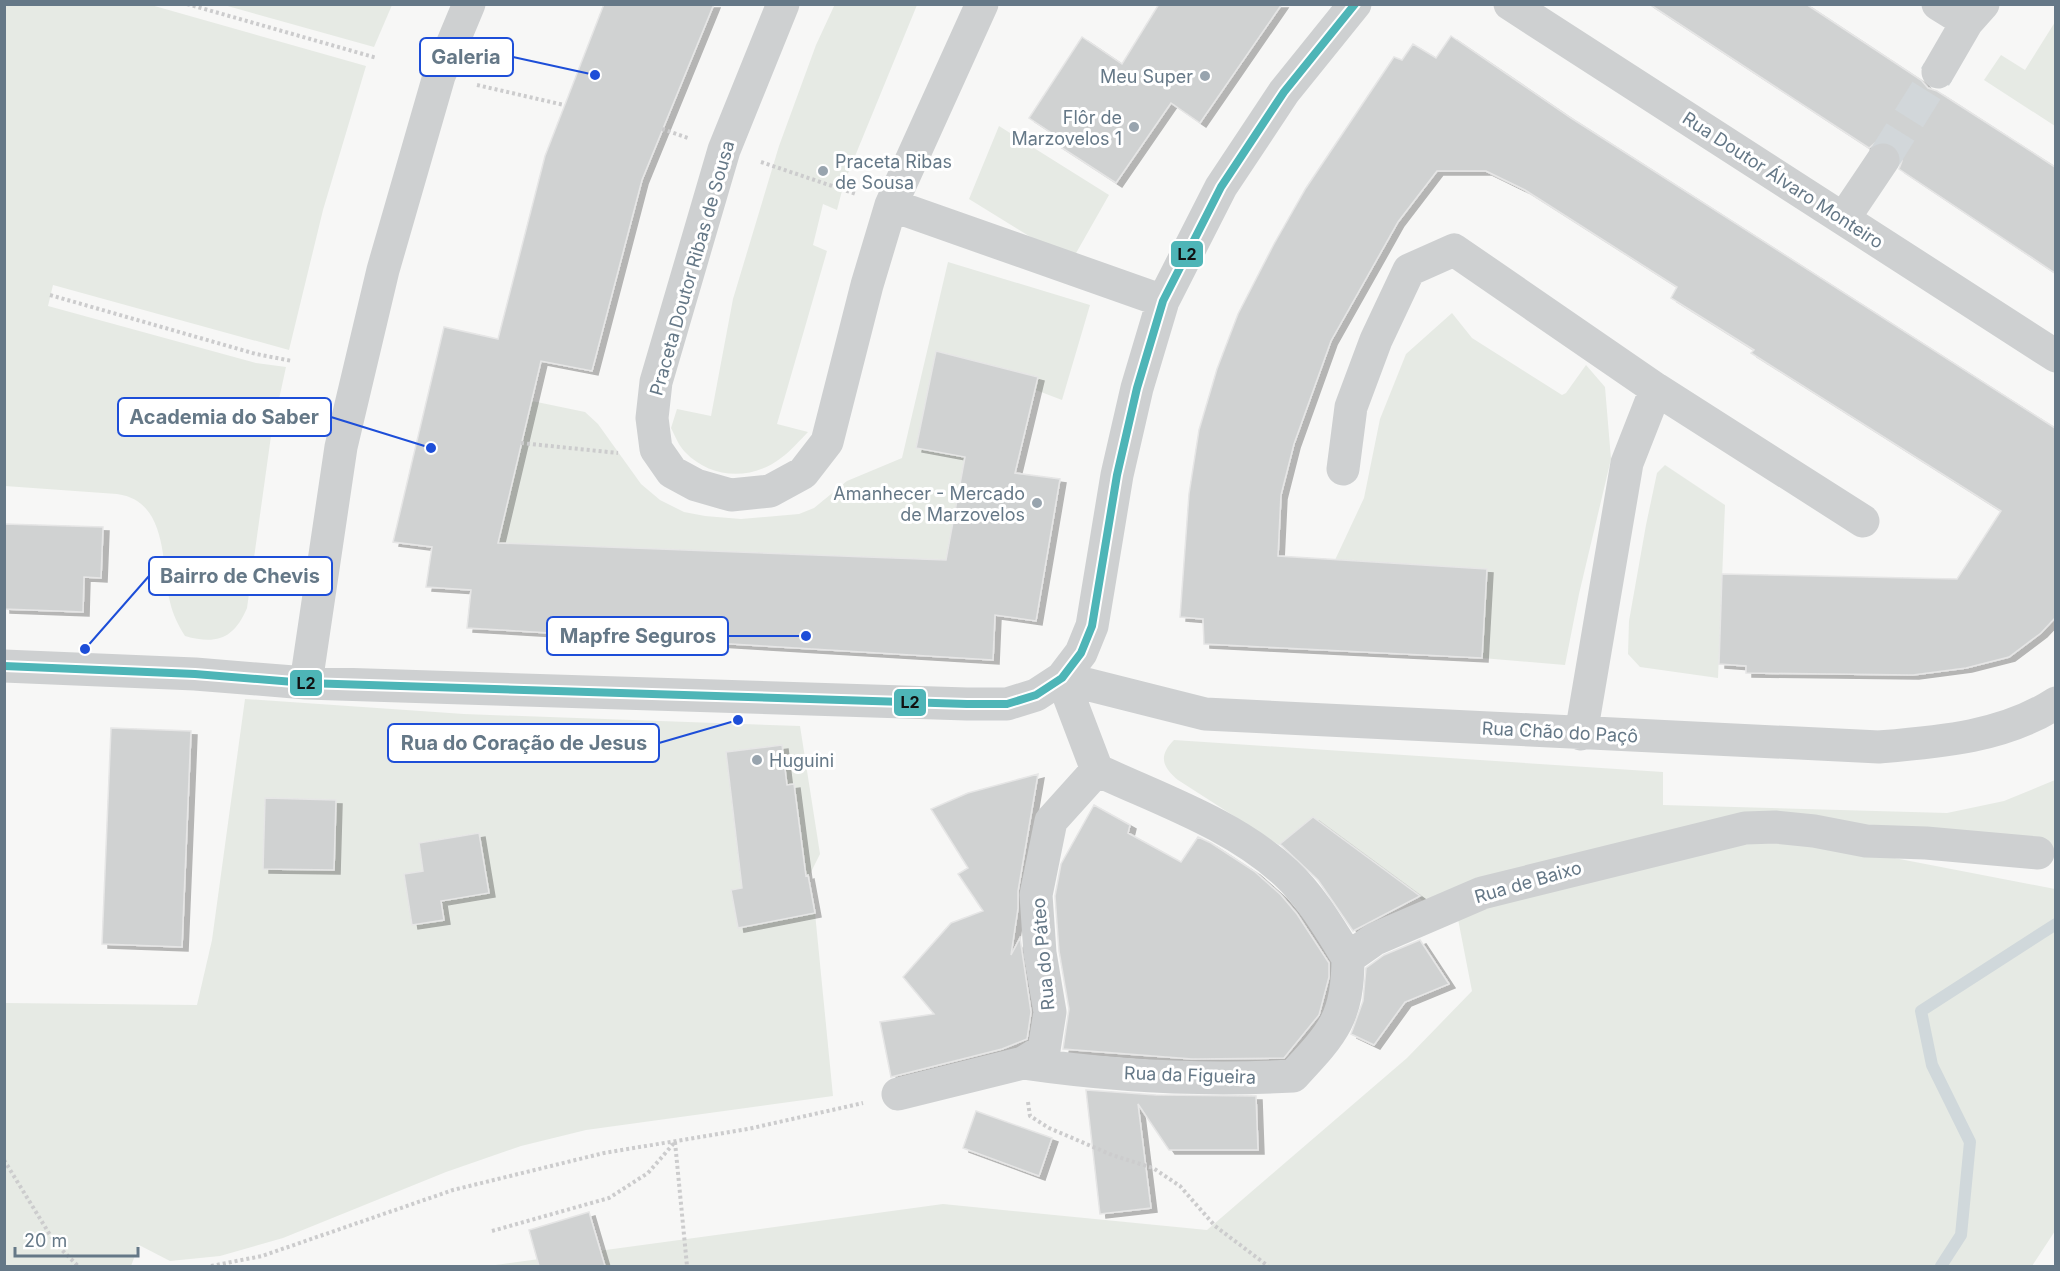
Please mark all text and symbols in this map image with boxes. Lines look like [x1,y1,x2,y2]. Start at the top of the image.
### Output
callout: Galeria [420,38,513,76]
text: Galeria [431,45,501,69]
place label: Meu Super [1100,66,1193,87]
marker: Meu Super [1198,69,1212,83]
street label: Rua Doutor Álvaro Monteiro [1679,106,1888,253]
place label: Flôr de Marzovelos 1 [1011,107,1122,149]
marker: Flôr de Marzovelos 1 [1127,120,1141,134]
street label: Praceta Doutor Ribas de Sousa [646,138,738,398]
place label: Praceta Ribas de Sousa [835,151,952,193]
marker: Praceta Ribas de Sousa [816,164,830,178]
line badge: L2 [1170,240,1204,268]
text: L2 [1177,244,1197,264]
callout: Academia do Saber [118,398,331,436]
text: Academia do Saber [129,405,319,429]
place label: Amanhecer - Mercado de Marzovelos [833,483,1025,525]
marker: Amanhecer - Mercado de Marzovelos [1030,496,1044,510]
callout: Bairro de Chevis [149,557,332,595]
text: Bairro de Chevis [160,564,320,588]
callout: Mapfre Seguros [547,617,728,655]
text: Mapfre Seguros [560,624,716,648]
line badge: L2 [289,669,323,697]
text: L2 [296,673,316,693]
line badge: L2 [893,688,927,717]
text: L2 [900,692,920,712]
street label: Rua Chão do Paçô [1481,717,1639,747]
callout: Rua do Coração de Jesus [388,724,659,762]
text: Rua do Coração de Jesus [401,731,647,755]
place label: Huguini [769,750,834,771]
marker: Huguini [750,753,764,767]
street label: Rua de Baixo [1472,857,1584,907]
street label: Rua do Páteo [1028,897,1058,1011]
street label: Rua da Figueira [1124,1062,1256,1088]
scale bar [15,1220,138,1258]
text: 20 m [24,1230,67,1251]

